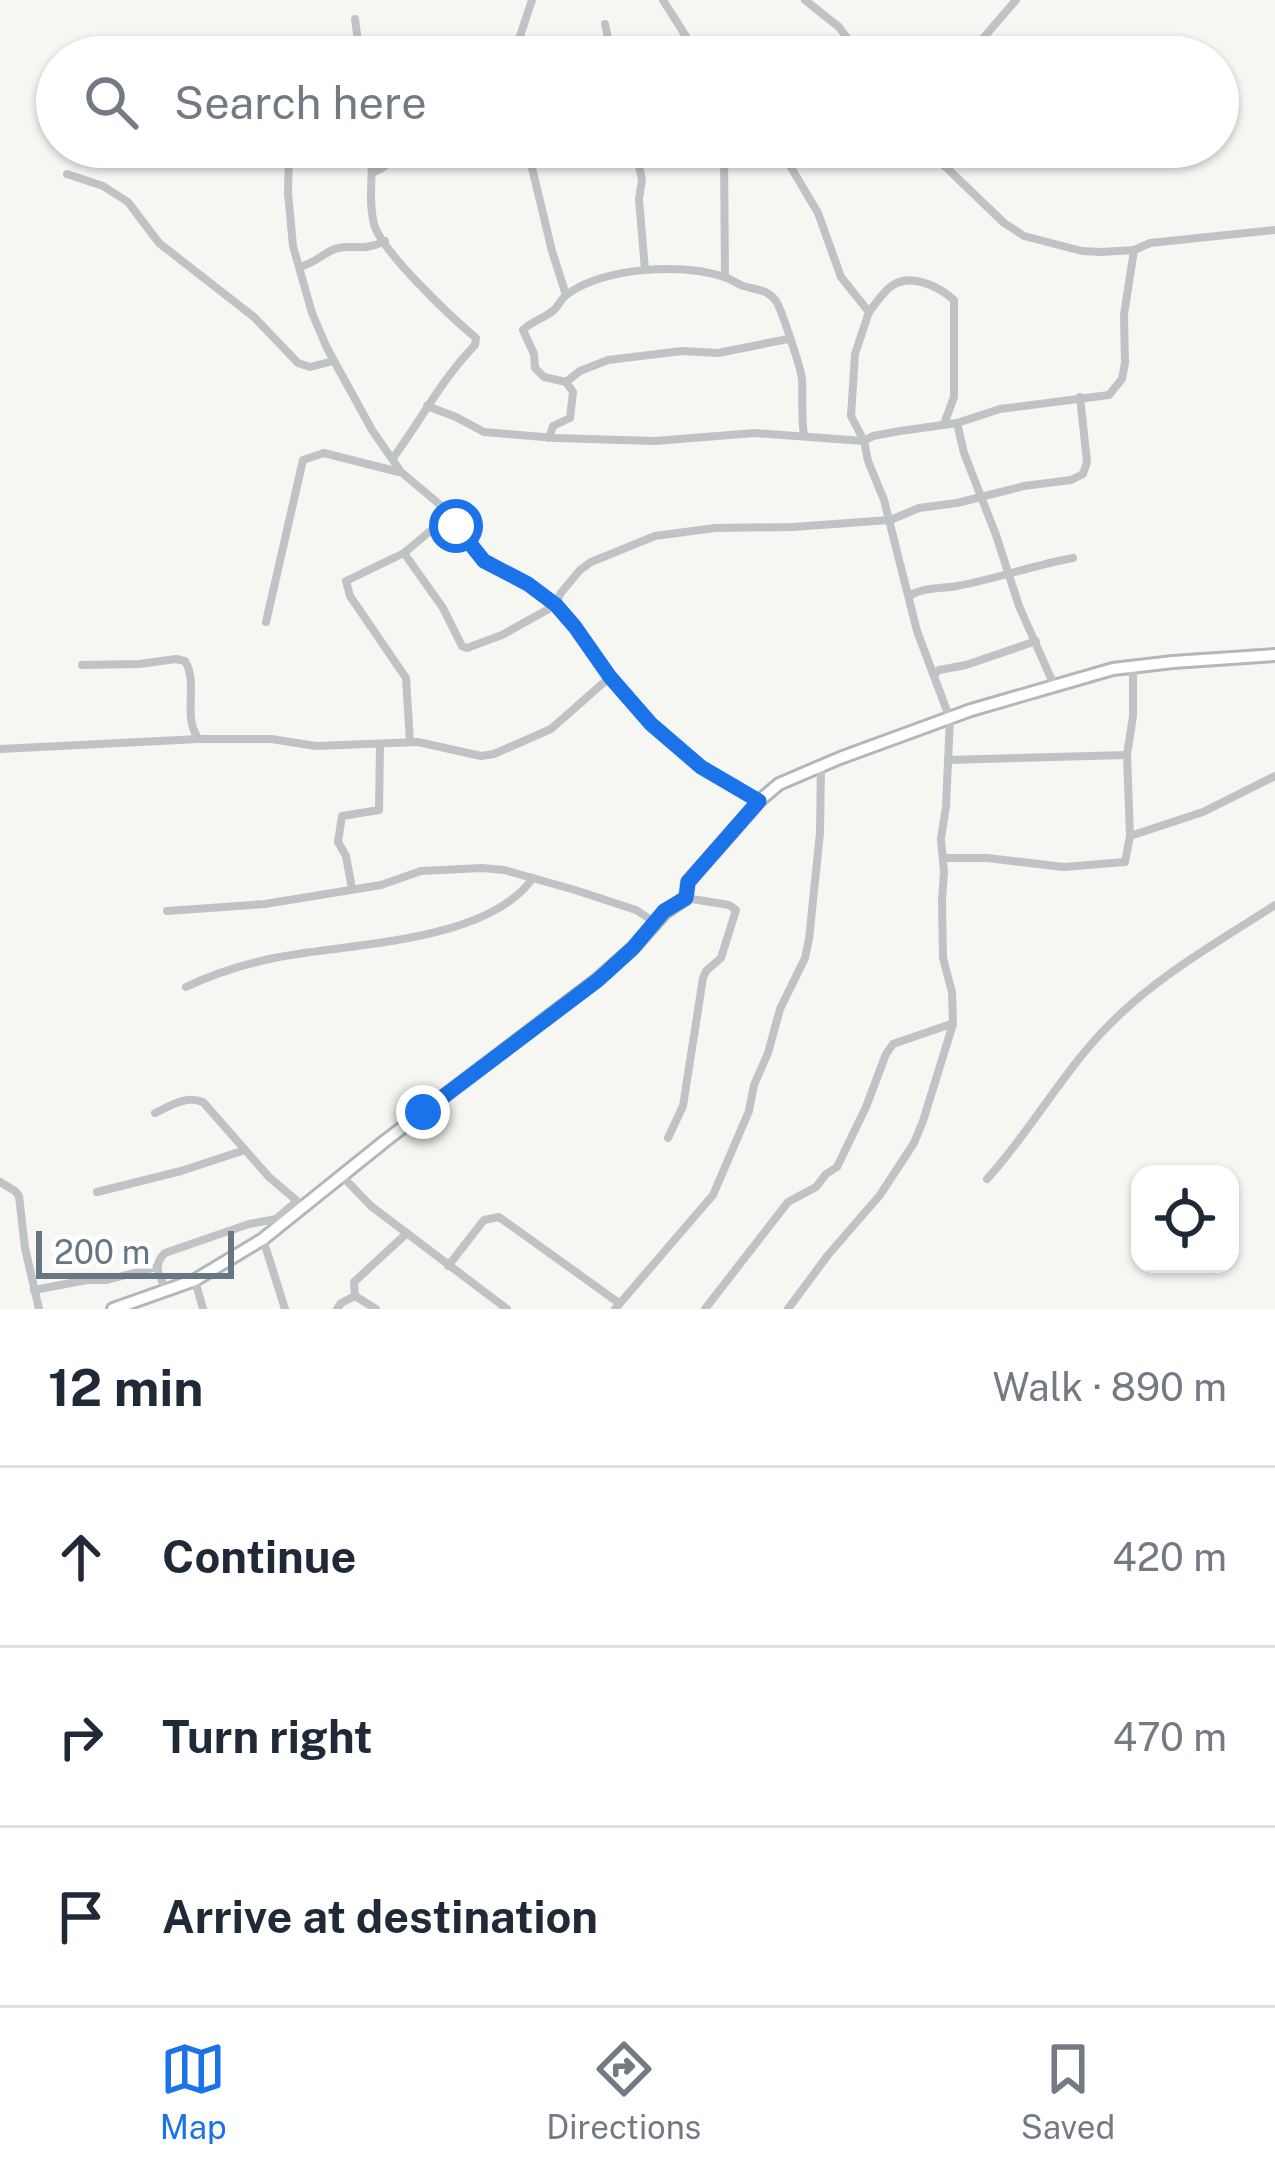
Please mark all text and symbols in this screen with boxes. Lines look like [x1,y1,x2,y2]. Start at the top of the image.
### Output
search box [36,36,1239,168]
icon: search [78,69,144,135]
text: Search here [174,76,427,129]
route start [429,499,483,553]
route end [396,1085,450,1139]
map controls [1131,1165,1239,1273]
button: locate [1131,1165,1239,1273]
scale bar [36,1225,234,1278]
text: 200 m [54,1233,150,1271]
text: 12 min [48,1358,203,1417]
text: Walk · 890 m [993,1364,1227,1410]
icon: ahead [48,1524,114,1590]
text: Continue [162,1530,356,1583]
text: 420 m [1112,1534,1227,1580]
icon: right [48,1704,114,1770]
text: Turn right [162,1710,373,1763]
text: 470 m [1113,1714,1227,1760]
icon: arrive [48,1884,114,1950]
text: Arrive at destination [162,1890,598,1943]
tab: Map [160,2036,227,2146]
tab: Directions [546,2036,701,2146]
tab: Saved [1021,2036,1115,2146]

